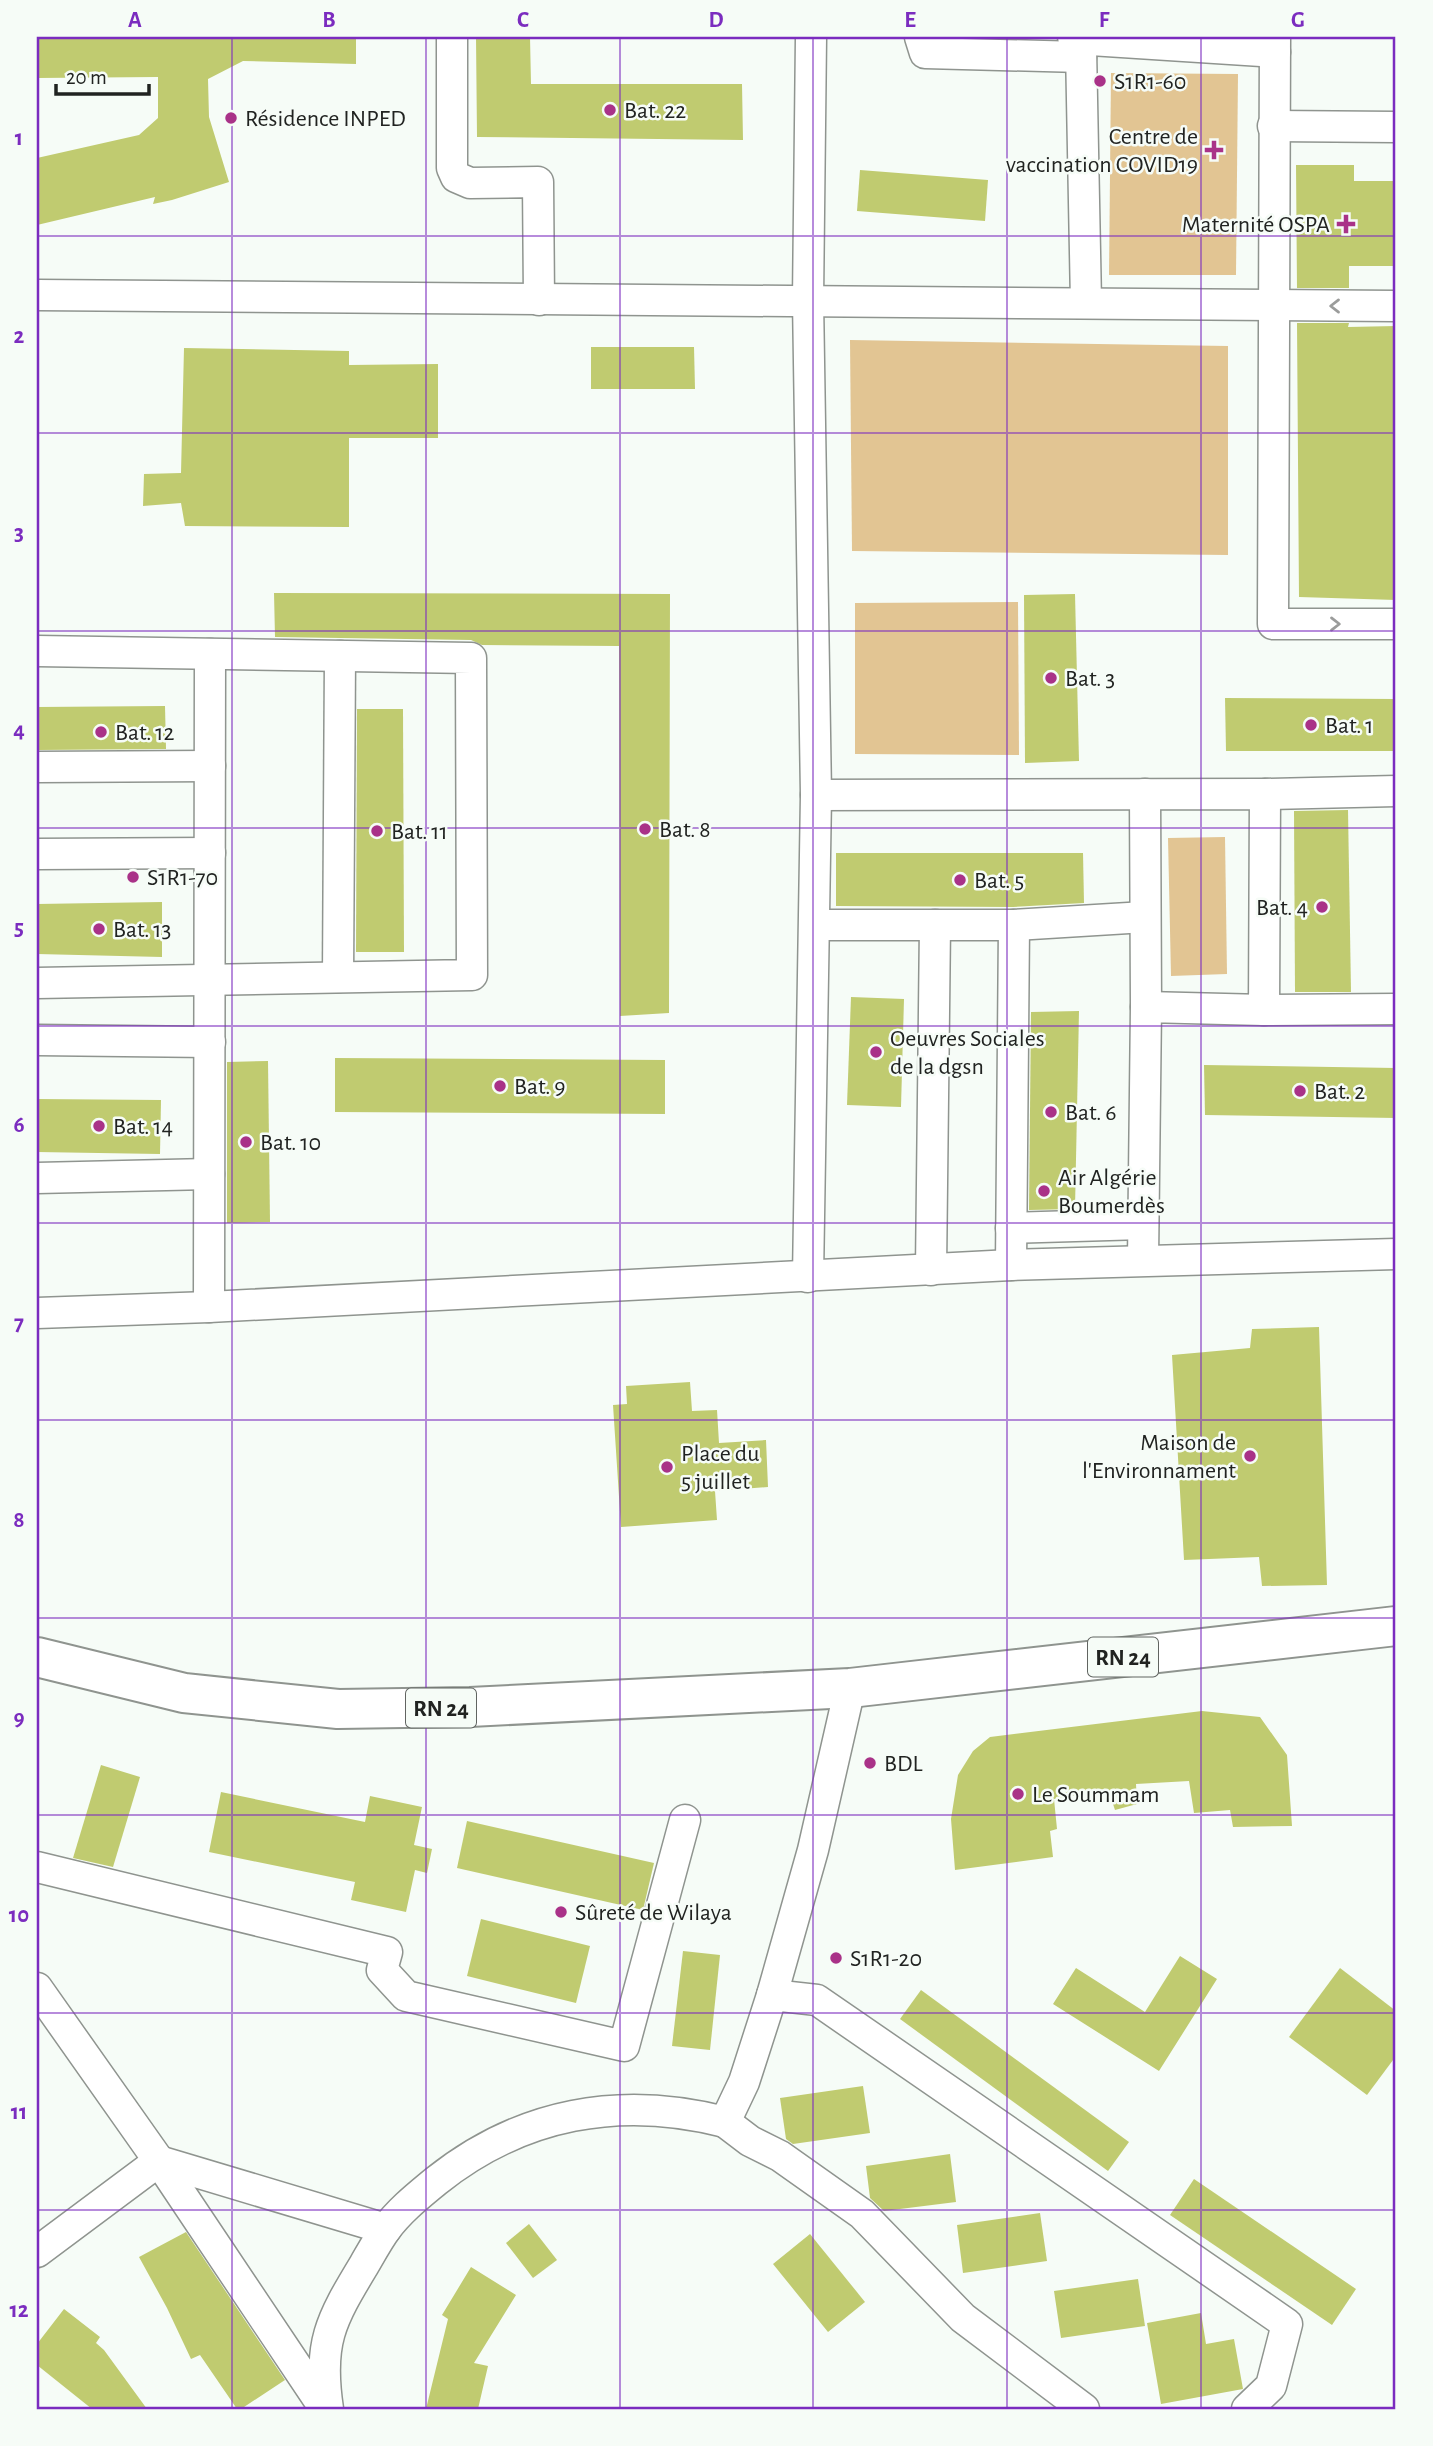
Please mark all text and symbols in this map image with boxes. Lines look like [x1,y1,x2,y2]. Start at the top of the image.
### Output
text: A [128,9,142,32]
text: B [322,9,336,32]
text: C [517,9,529,32]
text: D [708,9,724,32]
text: E [904,9,916,32]
text: F [1099,9,1110,32]
text: G [1291,9,1305,32]
scale bar [56,52,149,96]
text: 20 m [66,67,107,88]
place label: S1R1-60 [1114,70,1186,94]
marker: S1R1-60 [1092,73,1108,89]
place label: Bat. 22 [624,99,686,123]
marker: Bat. 22 [602,102,618,118]
place label: Résidence INPED [245,107,406,131]
marker: Résidence INPED [223,110,239,126]
place label: Centre de vaccination COVID19 [1006,125,1198,177]
text: 1 [15,127,23,150]
marker: Centre de vaccination COVID19 [1204,140,1224,160]
place label: Maternité OSPA [1182,213,1330,237]
marker: Maternité OSPA [1336,214,1356,234]
one-way arrow [1329,298,1340,313]
text: 2 [14,325,25,348]
text: 3 [14,522,24,545]
one-way arrow [1330,616,1340,632]
place label: Bat. 3 [1065,667,1115,691]
marker: Bat. 3 [1043,670,1059,686]
place label: Bat. 1 [1325,714,1374,738]
marker: Bat. 1 [1303,717,1319,733]
text: 4 [13,719,25,742]
place label: Bat. 12 [115,721,175,745]
marker: Bat. 12 [93,724,109,740]
place label: Bat. 8 [659,818,711,842]
place label: Bat. 11 [391,820,448,844]
marker: Bat. 8 [637,821,653,837]
marker: Bat. 11 [369,823,385,839]
place label: S1R1-70 [147,866,218,890]
marker: S1R1-70 [125,869,141,885]
place label: Bat. 5 [974,869,1024,893]
marker: Bat. 5 [952,872,968,888]
place label: Bat. 4 [1256,896,1308,920]
marker: Bat. 4 [1314,899,1330,915]
text: 5 [14,917,24,940]
place label: Bat. 13 [113,918,172,942]
marker: Bat. 13 [91,921,107,937]
place label: Oeuvres Sociales de la dgsn [890,1027,1045,1079]
marker: Oeuvres Sociales de la dgsn [868,1044,884,1060]
place label: Bat. 9 [514,1075,566,1099]
marker: Bat. 9 [492,1078,508,1094]
place label: Bat. 2 [1314,1080,1365,1104]
marker: Bat. 2 [1292,1083,1308,1099]
place label: Bat. 6 [1065,1101,1117,1125]
marker: Bat. 6 [1043,1104,1059,1120]
text: 6 [13,1114,25,1137]
place label: Bat. 14 [113,1115,173,1139]
marker: Bat. 14 [91,1118,107,1134]
place label: Bat. 10 [260,1131,321,1155]
marker: Bat. 10 [238,1134,254,1150]
place label: Air Algérie Boumerdès [1058,1166,1165,1218]
marker: Air Algérie Boumerdès [1036,1183,1052,1199]
text: 7 [14,1312,24,1335]
place label: Maison de l'Environnament [1082,1431,1236,1483]
place label: Place du 5 juillet [681,1442,759,1494]
marker: Maison de l'Environnament [1242,1448,1258,1464]
marker: Place du 5 juillet [659,1459,675,1475]
text: 8 [13,1509,25,1532]
road number: RN 24 [1088,1638,1158,1676]
road number: RN 24 [406,1688,476,1728]
text: 9 [13,1707,25,1730]
place label: BDL [884,1752,922,1776]
marker: BDL [862,1755,878,1771]
place label: Le Soummam [1032,1783,1160,1807]
marker: Le Soummam [1010,1786,1026,1802]
place label: Sûreté de Wilaya [575,1901,732,1925]
text: 10 [9,1904,29,1927]
marker: Sûreté de Wilaya [553,1904,569,1920]
place label: S1R1-20 [850,1947,922,1971]
marker: S1R1-20 [828,1950,844,1966]
text: 11 [11,2101,27,2124]
text: 12 [9,2299,29,2322]

